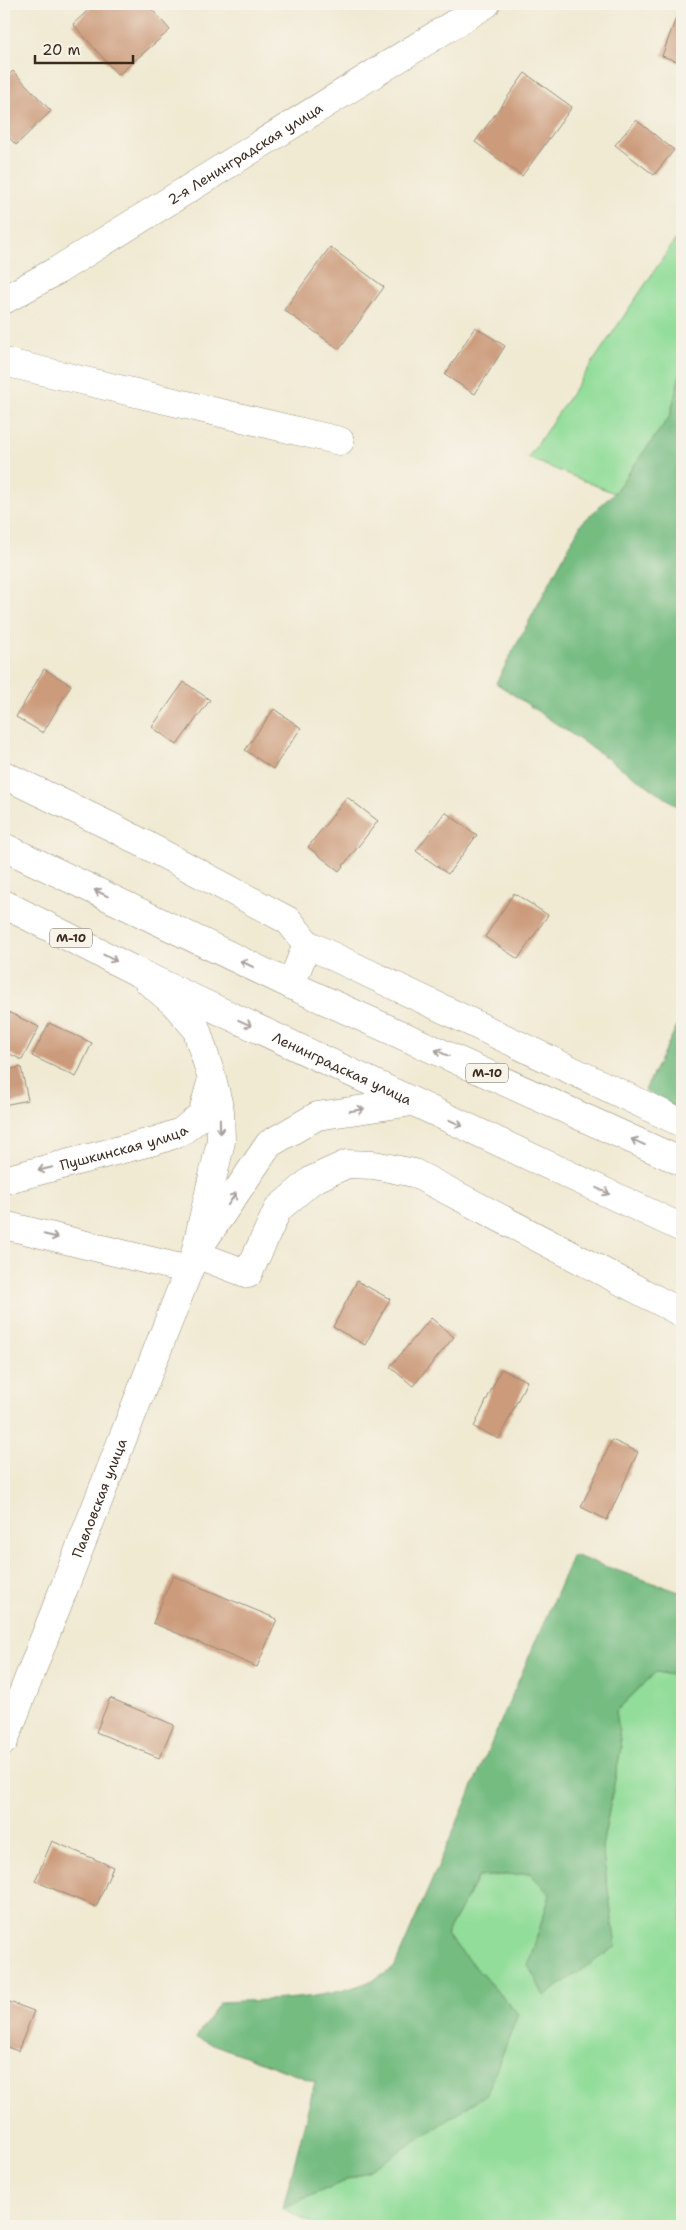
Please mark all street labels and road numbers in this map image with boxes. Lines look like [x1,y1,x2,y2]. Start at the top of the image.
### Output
street label: 2-я Ленинградская улица [164,99,326,209]
road number: М-10 [50,928,92,948]
street label: Ленинградская улица [270,1028,415,1109]
road number: М-10 [466,1064,508,1082]
street label: Пушкинская улица [58,1121,192,1174]
street label: Павловская улица [68,1436,131,1560]

